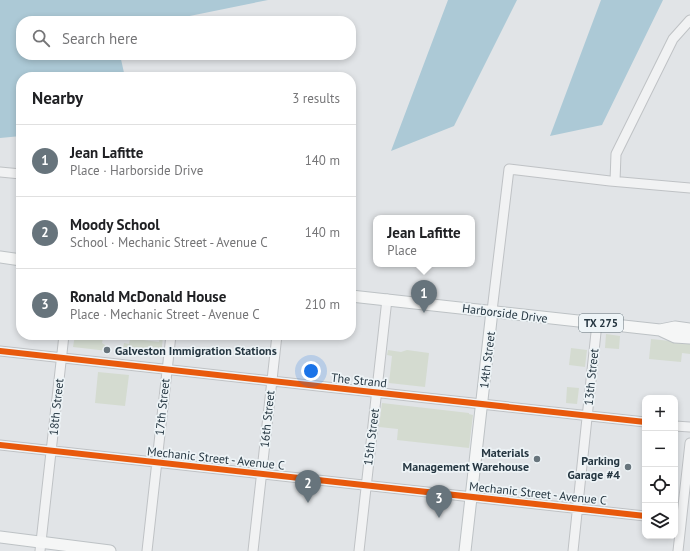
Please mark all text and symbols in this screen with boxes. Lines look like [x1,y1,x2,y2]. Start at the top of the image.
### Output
search box [16,16,356,60]
icon: search [30,27,52,49]
text: Search here [62,29,138,48]
text: Nearby [32,87,83,109]
text: 3 results [292,90,340,107]
text: Jean Lafitte [70,143,143,162]
text: 1 [41,152,49,169]
text: 140 m [305,152,340,169]
text: Place · Harborside Drive [70,162,203,179]
text: Moody School [70,215,160,234]
popup [373,215,475,267]
text: Jean Lafitte [387,223,461,242]
text: 2 [41,224,49,241]
text: 140 m [305,224,340,241]
text: School · Mechanic Street - Avenue C [70,234,268,251]
text: Place [387,242,417,259]
pin: 1 [411,280,437,313]
text: Ronald McDonald House [70,287,226,306]
text: 3 [41,296,49,313]
text: 210 m [305,296,340,313]
street label: Harborside Drive [461,300,549,326]
text: Place · Mechanic Street - Avenue C [70,306,260,323]
road number: TX 275 [579,314,623,332]
street label: 14th Street [476,331,498,389]
place label: Galveston Immigration Stations [115,343,277,358]
marker: Galveston Immigration Stations [102,345,112,355]
street label: 13th Street [581,348,601,406]
your location [301,361,321,381]
street label: The Strand [330,370,388,390]
street label: 18th Street [46,378,66,436]
street label: 17th Street [152,378,172,436]
street label: 16th Street [257,390,277,448]
map controls [642,395,678,539]
button: + [642,395,678,431]
street label: 15th Street [360,408,382,466]
button: − [642,431,678,467]
street label: Mechanic Street - Avenue C [147,443,286,473]
place label: Materials Management Warehouse [403,445,529,474]
place label: Parking Garage #4 [567,453,620,482]
marker: Materials Management Warehouse [532,454,542,464]
marker: Parking Garage #4 [623,462,633,472]
button: locate [642,467,678,503]
pin: 2 [295,470,321,503]
street label: Mechanic Street - Avenue C [469,478,608,508]
pin: 3 [426,485,452,518]
button: layers [642,503,678,539]

